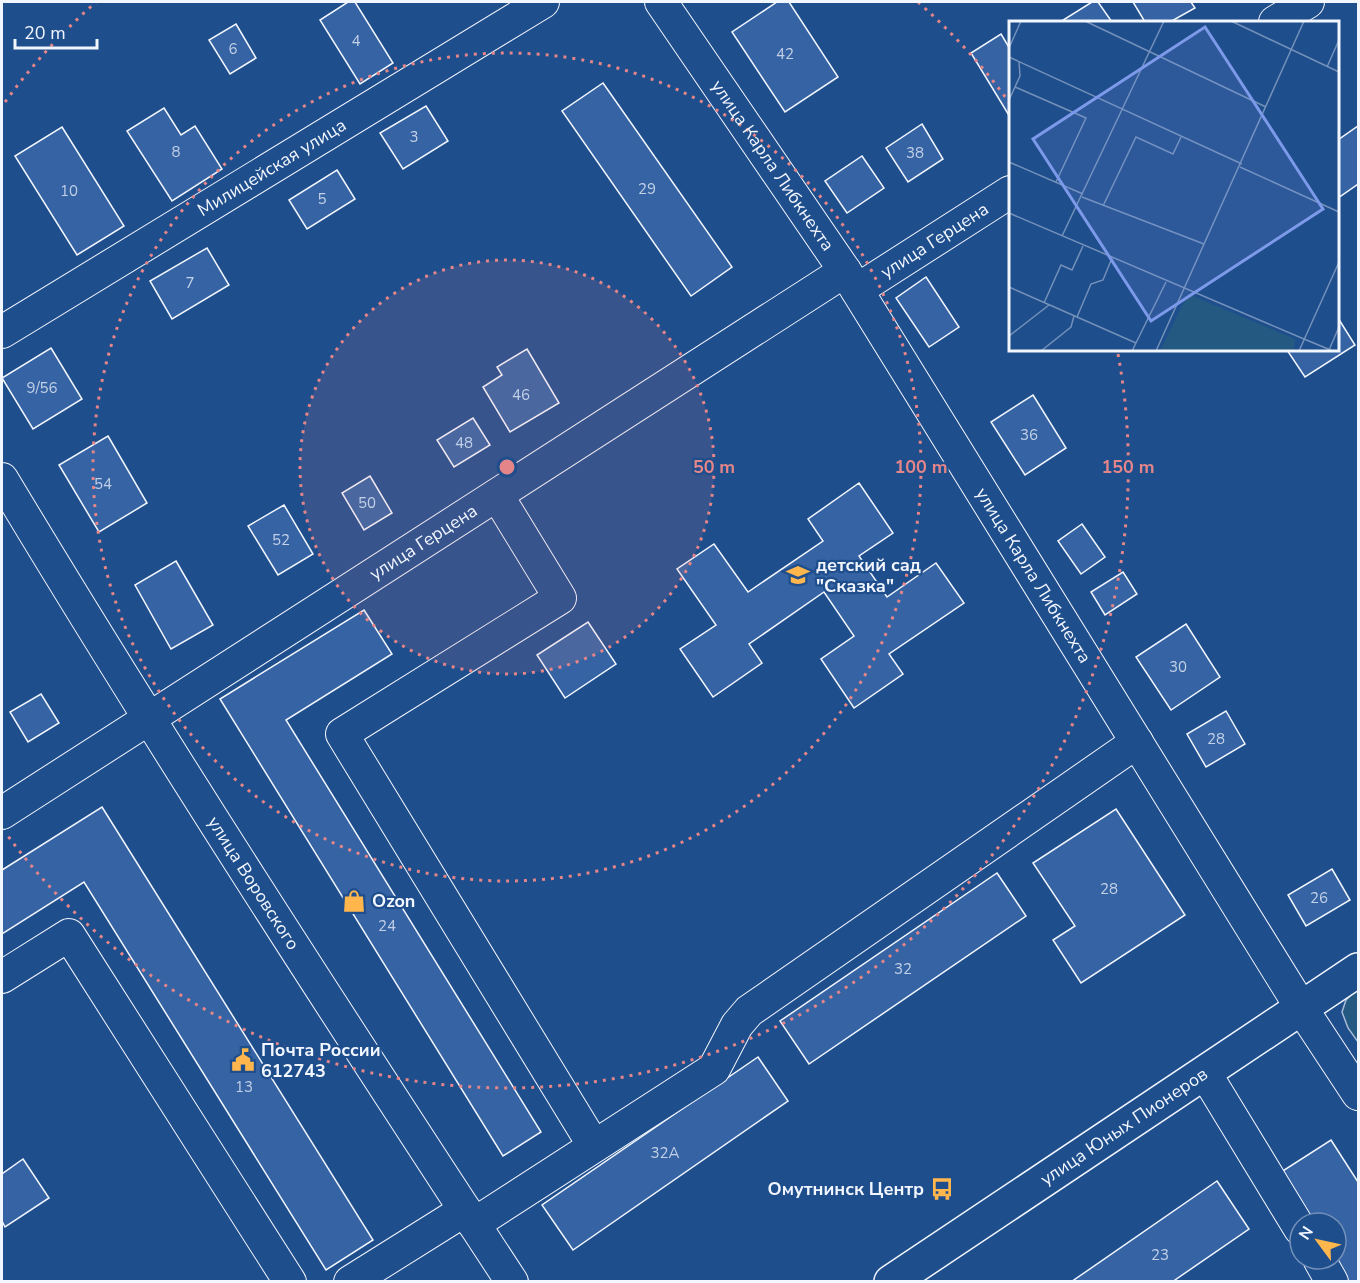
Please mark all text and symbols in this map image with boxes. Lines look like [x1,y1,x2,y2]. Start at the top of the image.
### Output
scale bar [15,12,98,50]
text: 20 m [24,21,66,45]
inset map [1009,21,1339,351]
house number: 4 [351,31,361,51]
house number: 6 [228,39,238,59]
house number: 42 [776,44,794,64]
street label: улица Карла Либкнехта [706,75,840,256]
street label: Милицейская улица [193,113,351,222]
house number: 3 [409,127,419,147]
house number: 8 [171,142,181,162]
house number: 38 [906,143,924,163]
house number: 29 [638,179,656,199]
house number: 10 [60,181,78,201]
house number: 5 [317,189,327,209]
street label: улица Герцена [876,197,993,284]
house number: 7 [185,273,195,293]
house number: 9/56 [26,378,58,398]
house number: 46 [512,385,530,405]
house number: 36 [1020,425,1038,445]
house number: 48 [455,433,473,453]
text: 50 m [693,455,735,479]
text: 100 m [894,455,948,479]
text: 150 m [1101,455,1155,479]
centre of rings [497,457,517,477]
house number: 54 [94,474,112,494]
street label: улица Карла Либкнехта [970,483,1097,668]
house number: 50 [358,493,376,513]
street label: улица Герцена [365,498,482,586]
house number: 52 [272,530,290,550]
place label: детский сад "Сказка" [816,553,921,598]
school or university icon: детский сад "Сказка" [785,562,811,588]
house number: 30 [1169,657,1187,677]
house number: 28 [1207,729,1225,749]
street label: улица Воровского [202,812,305,955]
house number: 28 [1100,879,1118,899]
shop icon: Ozon [341,888,367,914]
house number: 26 [1310,888,1328,908]
place label: Ozon [372,889,415,913]
house number: 24 [378,916,396,936]
house number: 32 [894,959,912,979]
place label: Почта России 612743 [261,1038,381,1083]
public building icon: Почта России 612743 [230,1047,256,1073]
street label: улица Юных Пионеров [1035,1062,1212,1191]
house number: 13 [235,1077,253,1097]
house number: 32А [651,1143,680,1163]
bus stop icon: Омутнинск Центр [929,1176,955,1202]
place label: Омутнинск Центр [768,1177,924,1201]
north arrow [1288,1211,1348,1271]
text: N [1294,1222,1319,1244]
house number: 23 [1151,1245,1169,1265]

